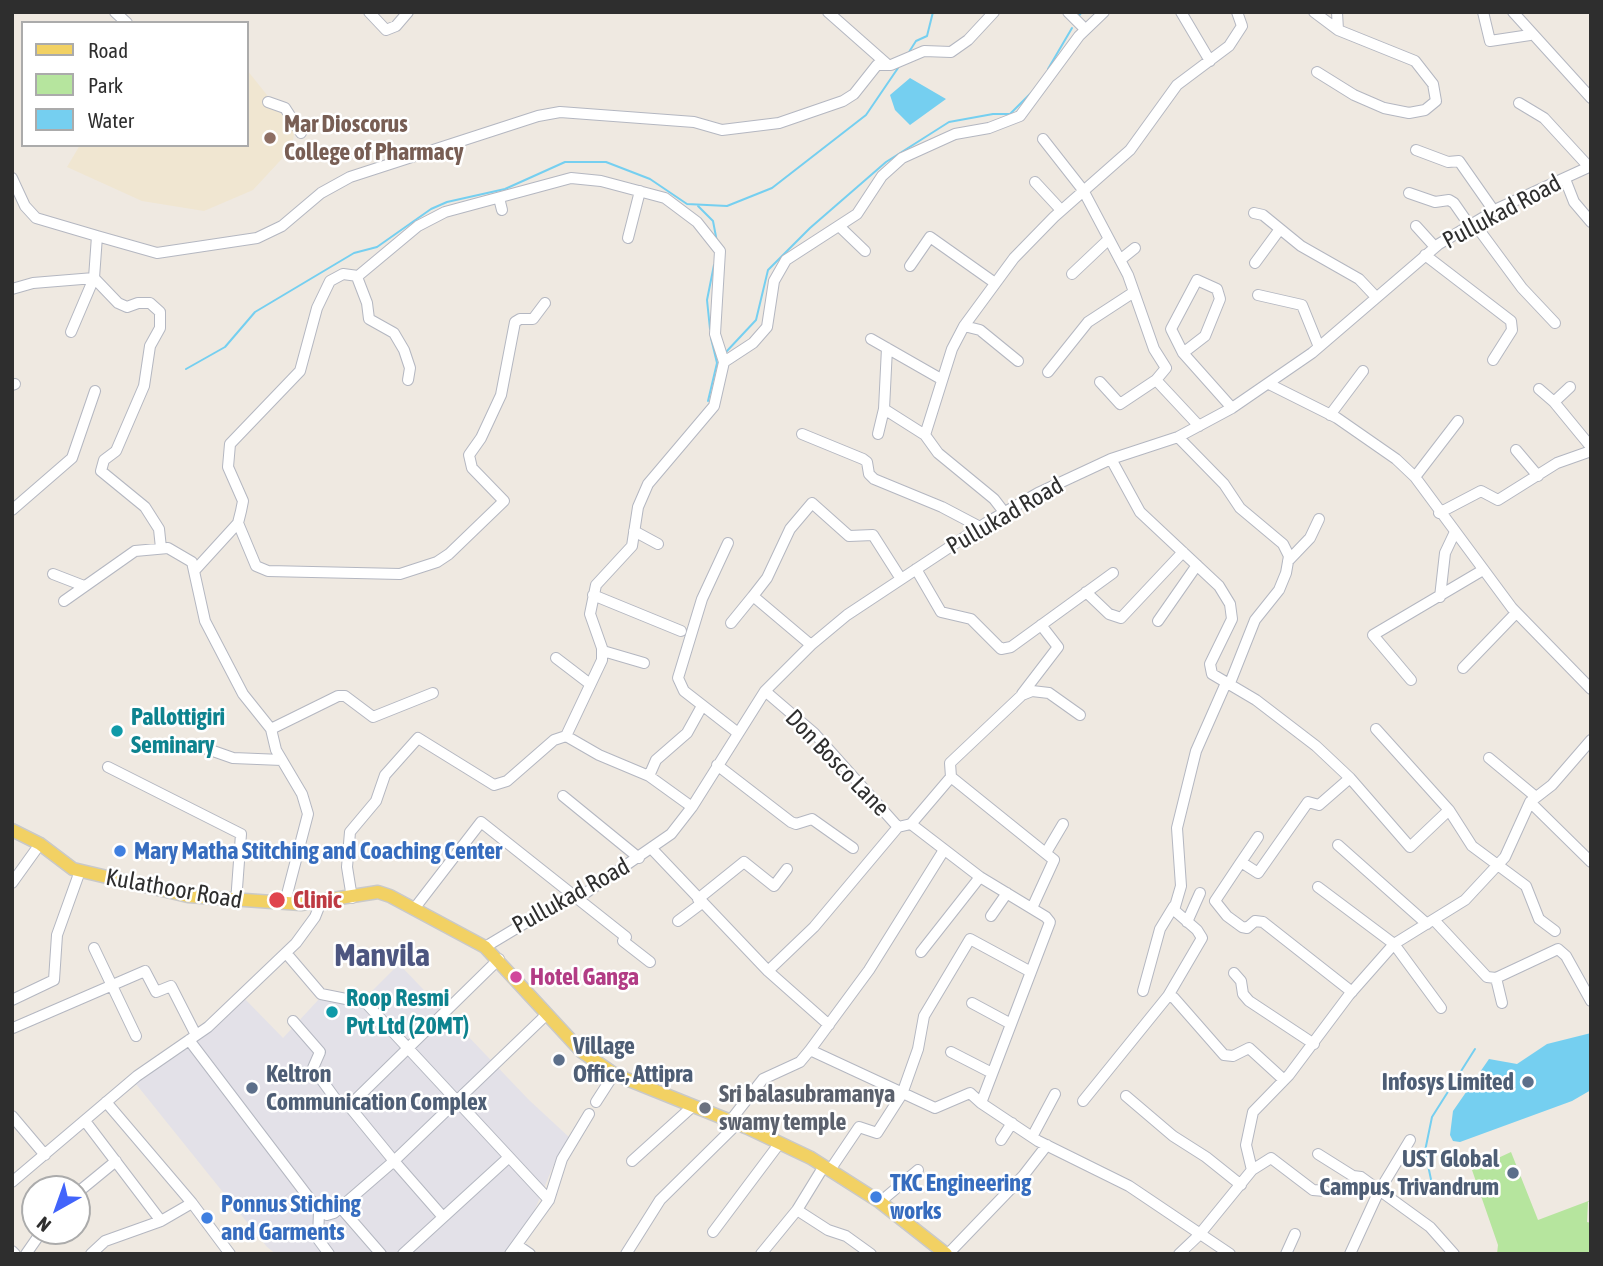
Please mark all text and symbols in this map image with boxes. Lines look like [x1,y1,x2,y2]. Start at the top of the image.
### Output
legend [21,21,248,147]
text: Road [88,38,128,62]
text: Park [88,73,123,97]
text: Water [88,108,134,132]
place label: Mar Dioscorus College of Pharmacy [284,110,464,166]
marker: Mar Dioscorus College of Pharmacy [262,130,278,146]
street label: Pullukad Road [1438,169,1566,255]
street label: Pullukad Road [942,471,1068,561]
place label: Pallottigiri Seminary [131,703,225,759]
street label: Don Bosco Lane [779,704,895,822]
marker: Pallottigiri Seminary [109,723,125,739]
place label: Mary Matha Stitching and Coaching Center [134,837,502,865]
marker: Mary Matha Stitching and Coaching Center [112,843,128,859]
street label: Pullukad Road [507,852,635,940]
street label: Kulathoor Road [104,863,244,915]
place label: Clinic [293,886,342,914]
marker: Clinic [267,890,287,910]
district label: Manvila [334,937,430,975]
place label: Hotel Ganga [530,963,639,991]
marker: Hotel Ganga [508,969,524,985]
place label: Roop Resmi Pvt Ltd (20MT) [346,984,469,1040]
marker: Roop Resmi Pvt Ltd (20MT) [324,1004,340,1020]
place label: Village Office, Attipra [573,1032,693,1088]
marker: Village Office, Attipra [551,1052,567,1068]
place label: Keltron Communication Complex [266,1060,487,1116]
place label: Infosys Limited [1382,1068,1514,1096]
marker: Infosys Limited [1520,1074,1536,1090]
marker: Keltron Communication Complex [244,1080,260,1096]
place label: Sri balasubramanya swamy temple [719,1080,895,1136]
marker: Sri balasubramanya swamy temple [697,1100,713,1116]
place label: UST Global Campus, Trivandrum [1319,1145,1499,1201]
marker: UST Global Campus, Trivandrum [1505,1165,1521,1181]
place label: TKC Engineering works [890,1169,1031,1225]
north arrow [21,1175,91,1245]
marker: TKC Engineering works [868,1189,884,1205]
place label: Ponnus Stiching and Garments [221,1190,361,1246]
marker: Ponnus Stiching and Garments [199,1210,215,1226]
text: N [32,1213,55,1237]

